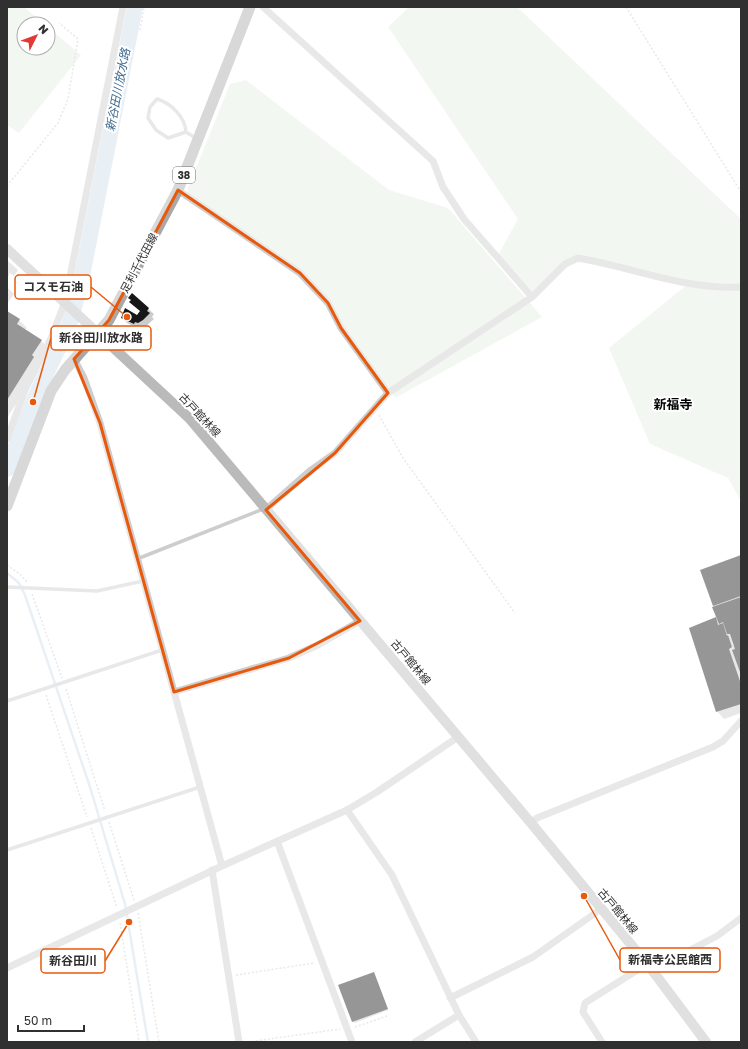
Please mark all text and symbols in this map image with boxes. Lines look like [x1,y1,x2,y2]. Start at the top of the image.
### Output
north arrow [16,16,56,56]
text: N [36,22,51,36]
water label: 新谷田川放水路 [102,46,133,133]
road number: 38 [173,167,195,183]
street label: 足利千代田線 [117,231,160,295]
callout: コスモ石油 [15,275,91,299]
text: コスモ石油 [23,279,83,294]
callout: 新谷田川放水路 [51,326,151,350]
text: 新谷田川放水路 [59,330,143,345]
street label: 古戸館林線 [177,390,224,439]
district label: 新福寺 [653,396,693,412]
street label: 古戸館林線 [389,636,434,687]
street label: 古戸館林線 [596,885,641,936]
callout: 新福寺公民館西 [620,948,720,972]
callout: 新谷田川 [41,949,105,973]
text: 新福寺公民館西 [628,952,712,967]
text: 新谷田川 [49,953,97,968]
scale bar [18,1007,84,1033]
text: 50 m [24,1013,52,1028]

